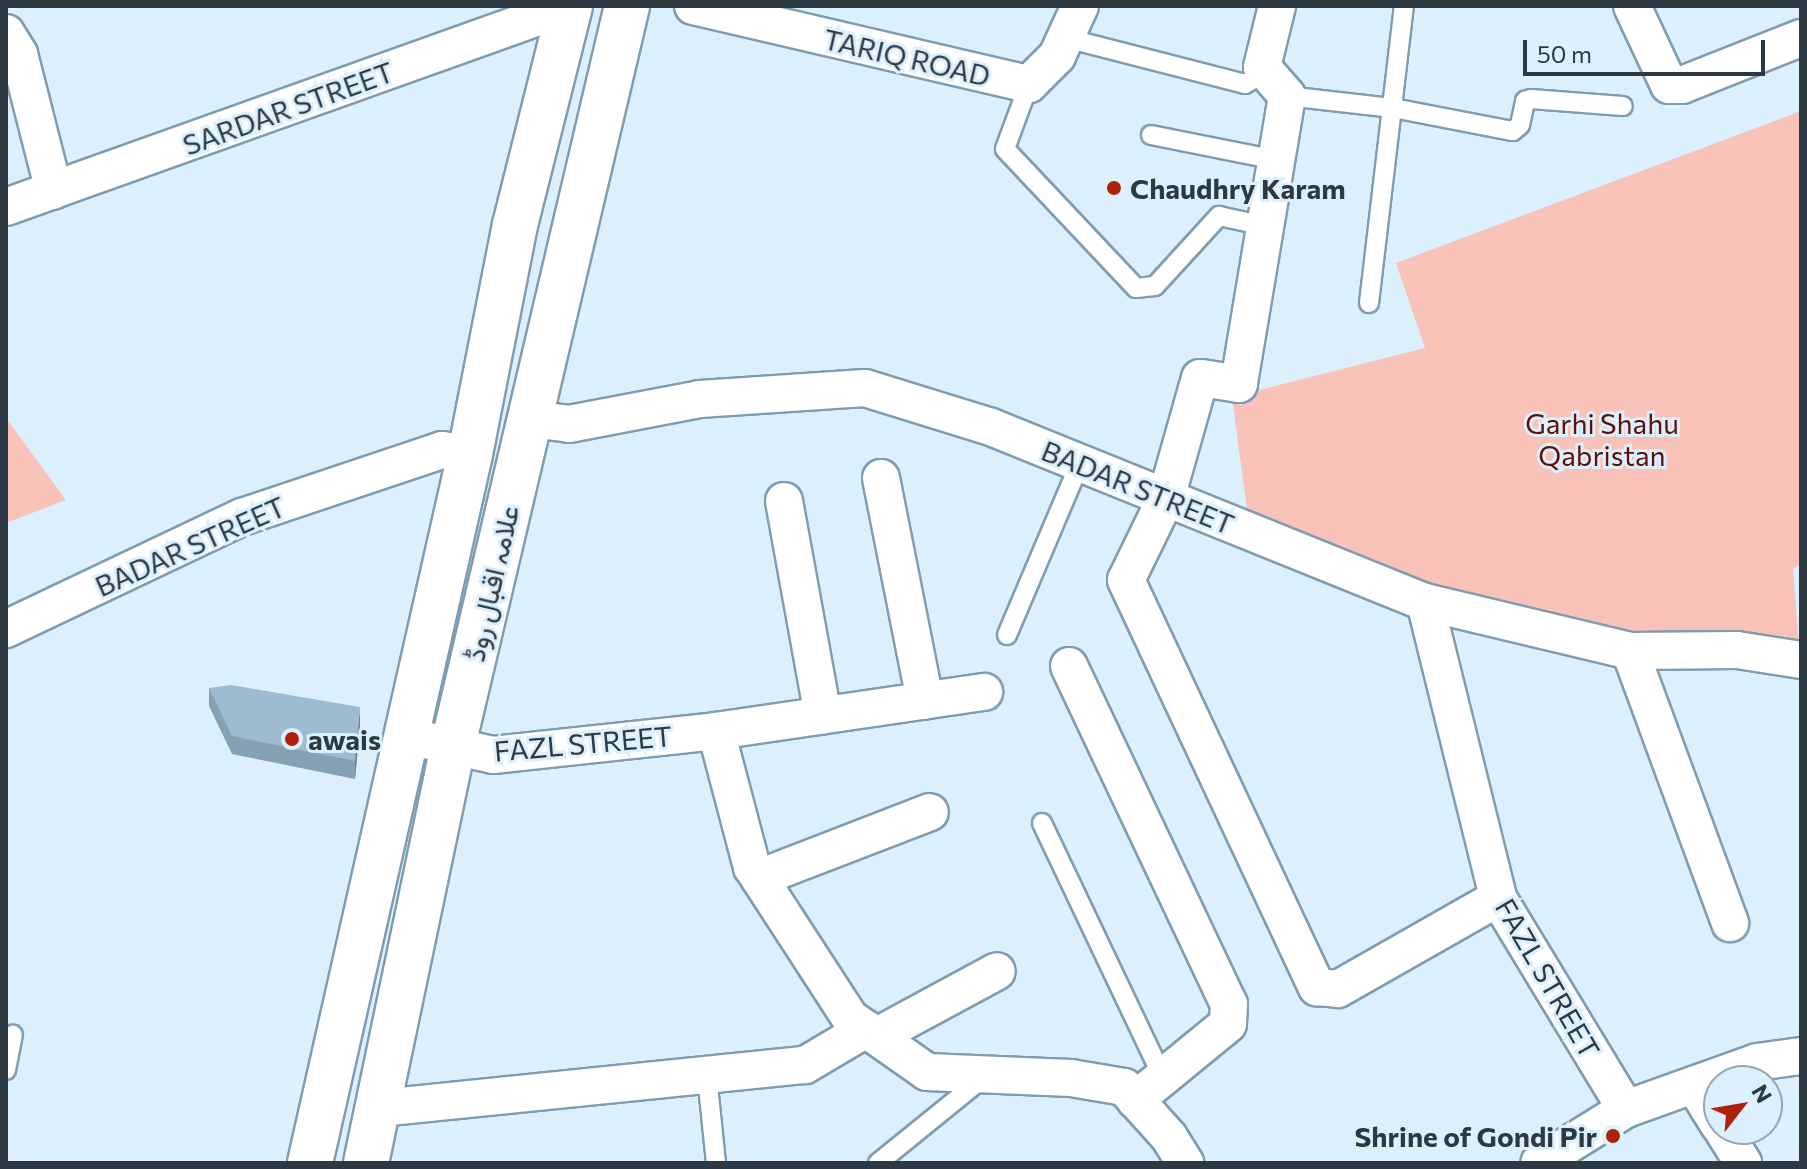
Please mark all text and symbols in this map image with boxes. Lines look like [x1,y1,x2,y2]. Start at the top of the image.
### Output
street label: TARIQ ROAD [820,22,994,92]
scale bar [1527,24,1769,74]
text: 50 m [1537,39,1592,68]
street label: SARDAR STREET [178,54,398,162]
place label: Chaudhry Karam [1130,171,1346,205]
marker: Chaudhry Karam [1105,179,1123,197]
park label: Garhi Shahu Qabristan [1525,406,1679,472]
street label: BADAR STREET [1037,433,1239,541]
street label: BADAR STREET [90,489,290,603]
street label: علامہ اقبال روڈ [457,502,525,664]
street label: FAZL STREET [493,718,673,768]
place label: awais [308,722,381,756]
marker: awais [283,730,301,748]
street label: FAZL STREET [1489,892,1607,1064]
north arrow [1703,1065,1783,1145]
text: N [1746,1079,1778,1107]
place label: Shrine of Gondi Pir [1355,1119,1597,1153]
marker: Shrine of Gondi Pir [1604,1127,1622,1145]

